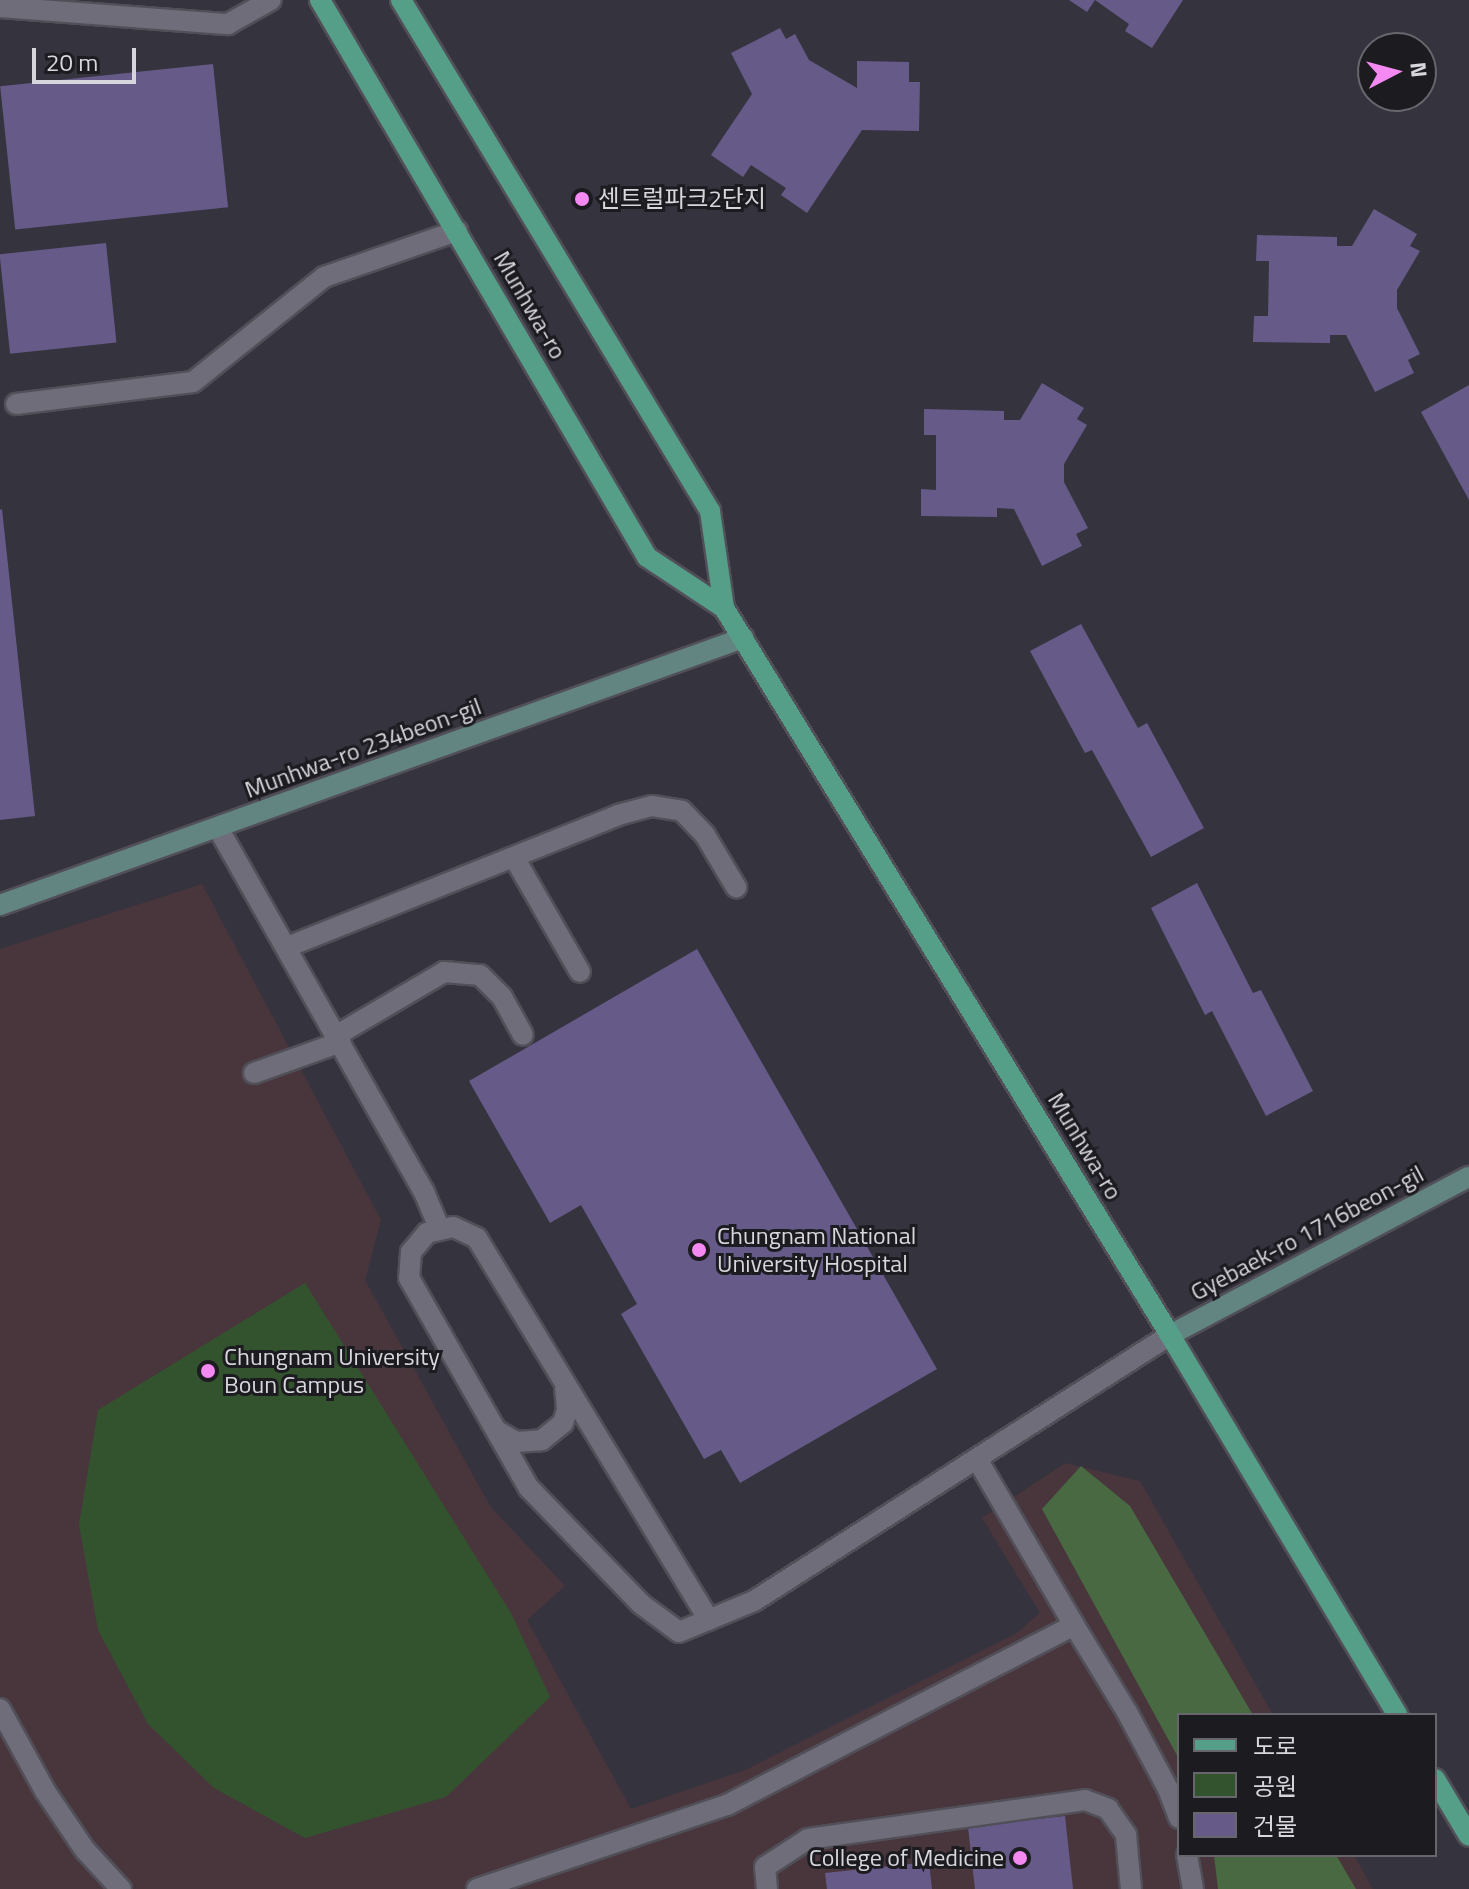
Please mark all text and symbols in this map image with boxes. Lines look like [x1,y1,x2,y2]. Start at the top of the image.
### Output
scale bar [36,32,140,82]
north arrow [1357,32,1437,112]
text: 20 m [46,44,98,80]
text: N [1401,60,1437,79]
place label: 센트럴파크2단지 [598,185,766,213]
marker: 센트럴파크2단지 [573,190,591,208]
street label: Munhwa-ro [488,246,572,364]
street label: Munhwa-ro 234beon-gil [241,692,485,804]
street label: Munhwa-ro [1042,1087,1128,1205]
street label: Gyebaek-ro 1716beon-gil [1186,1159,1428,1307]
place label: Chungnam National University Hospital [717,1222,916,1278]
marker: Chungnam National University Hospital [688,1239,710,1261]
place label: Chungnam University Boun Campus [224,1343,440,1399]
marker: Chungnam University Boun Campus [199,1362,217,1380]
legend [1177,1713,1437,1857]
text: 도로 [1253,1728,1297,1764]
text: 공원 [1253,1768,1297,1804]
text: 건물 [1253,1808,1297,1844]
place label: College of Medicine [809,1844,1004,1872]
marker: College of Medicine [1011,1849,1029,1867]

